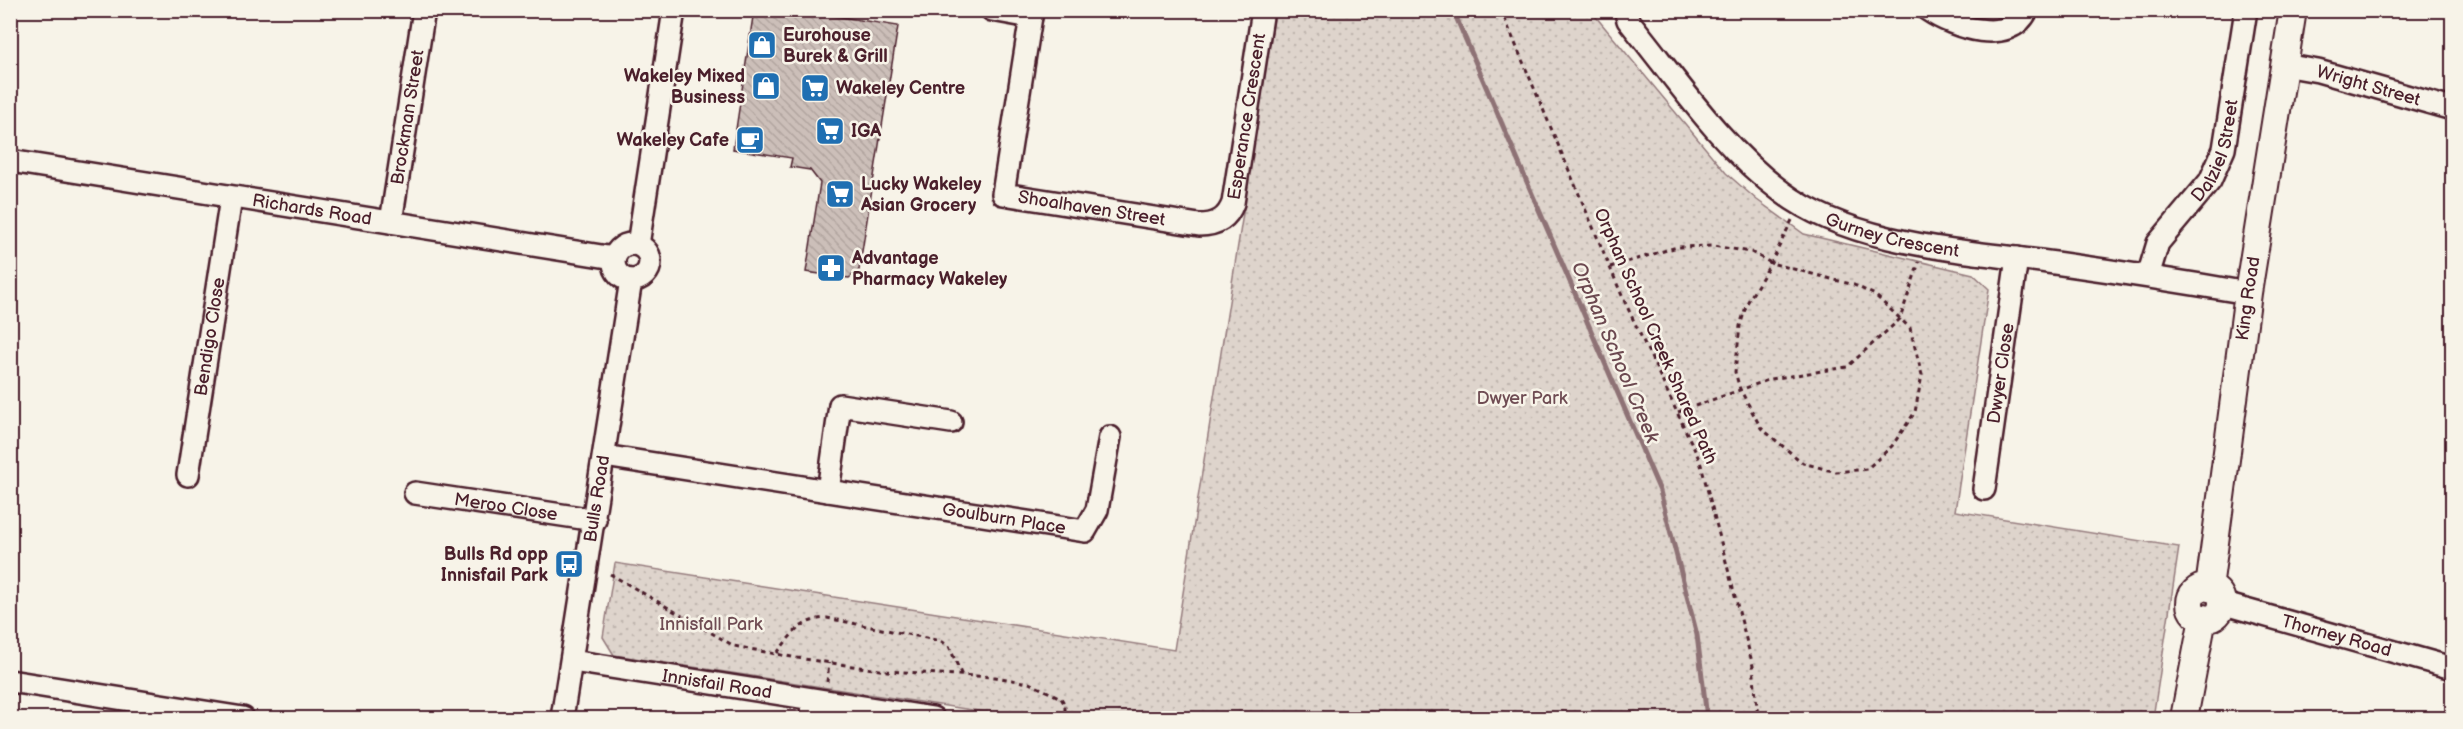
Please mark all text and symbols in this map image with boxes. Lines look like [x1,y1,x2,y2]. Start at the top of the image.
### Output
place label: Eurohouse Burek & Grill [783,25,888,67]
shop icon: Eurohouse Burek & Grill [746,29,778,61]
street label: Esperance Crescent [1224,31,1270,201]
street label: Brockman Street [387,48,429,186]
street label: Wright Street [2314,61,2423,111]
place label: Wakeley Mixed Business [624,66,745,108]
shop icon: Wakeley Mixed Business [750,70,782,102]
supermarket icon: Wakeley Centre [799,72,831,104]
place label: Wakeley Centre [836,78,965,99]
street label: Dalziel Street [2187,98,2243,206]
supermarket icon: IGA [814,115,846,147]
place label: IGA [851,121,882,142]
cafe icon: Wakeley Cafe [734,124,766,156]
place label: Wakeley Cafe [616,130,729,151]
place label: Lucky Wakeley Asian Grocery [860,174,982,216]
supermarket icon: Lucky Wakeley Asian Grocery [824,178,856,210]
street label: Shoalhaven Street [1016,187,1167,231]
street label: Richards Road [251,190,373,230]
street label: Orphan School Creek Shared Path [1589,204,1723,468]
street label: Gurney Crescent [1822,209,1961,262]
place label: Advantage Pharmacy Wakeley [851,248,1008,290]
pharmacy icon: Advantage Pharmacy Wakeley [815,252,847,284]
street label: King Road [2232,255,2265,342]
water label: Orphan School Creek [1567,257,1665,447]
street label: Bendigo Close [190,276,230,398]
street label: Dwyer Close [1983,321,2019,425]
park label: Dwyer Park [1477,388,1568,409]
street label: Bulls Road [580,454,614,544]
street label: Meroo Close [453,489,559,525]
street label: Goulburn Place [941,499,1068,539]
place label: Bulls Rd opp Innisfail Park [441,544,549,586]
bus stop icon: Bulls Rd opp Innisfail Park [553,548,585,580]
street label: Thorney Road [2279,611,2394,661]
park label: Innisfall Park [659,614,763,635]
street label: Innisfail Road [661,665,773,703]

